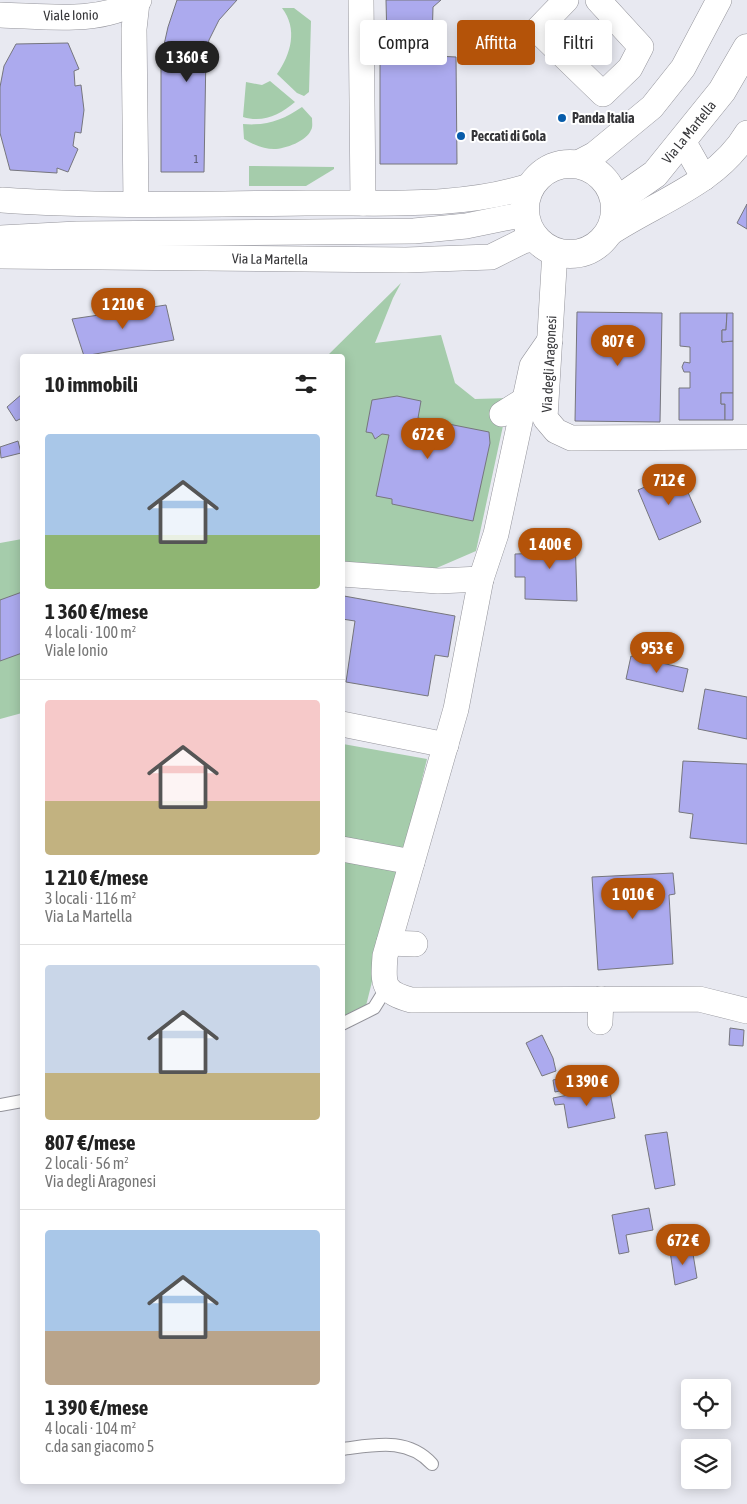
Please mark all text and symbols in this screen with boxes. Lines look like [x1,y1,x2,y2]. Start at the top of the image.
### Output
street label: Viale Ionio [43,7,99,23]
chip: Compra [360,20,447,65]
chip: Affitta [457,20,535,65]
chip: Filtri [545,20,612,65]
pin: 1 360 € [141,41,233,83]
text: 1 360 € [166,48,208,66]
street label: Via La Martella [659,97,719,167]
place label: Panda Italia [572,110,635,126]
marker: Panda Italia [556,112,568,124]
place label: Peccati di Gola [471,128,547,144]
marker: Peccati di Gola [455,130,467,142]
house number: 1 [193,153,199,165]
street label: Via La Martella [232,250,308,268]
pin: 1 210 € [77,288,169,330]
text: 1 210 € [102,295,144,313]
street label: Via degli Aragonesi [538,315,560,413]
pin: 807 € [583,324,653,367]
text: 807 € [602,332,634,350]
icon: filters [292,370,320,398]
text: 10 immobili [45,372,138,396]
pin: 672 € [393,418,463,460]
text: 672 € [412,425,444,443]
pin: 712 € [634,464,704,506]
icon: home [138,467,228,557]
text: 712 € [653,471,685,489]
pin: 1 400 € [504,528,596,570]
text: 1 400 € [529,535,571,553]
text: 1 360 €/mese [45,599,148,623]
text: 4 locali · 100 m² [45,623,136,641]
pin: 953 € [622,632,692,674]
text: 953 € [641,639,673,657]
text: Viale Ionio [45,641,108,659]
icon: home [138,732,228,822]
text: 1 210 €/mese [45,865,148,889]
pin: 1 010 € [587,878,679,920]
text: 1 010 € [612,885,654,903]
text: 3 locali · 116 m² [45,889,136,907]
text: Via La Martella [45,907,132,925]
icon: home [138,997,228,1087]
pin: 1 390 € [541,1064,633,1107]
text: 1 390 € [566,1072,608,1090]
text: 807 €/mese [45,1130,136,1154]
text: 2 locali · 56 m² [45,1154,129,1172]
text: Via degli Aragonesi [45,1172,156,1190]
pin: 672 € [648,1224,718,1266]
text: 672 € [667,1231,699,1249]
icon: home [138,1262,228,1352]
map controls [681,1379,731,1489]
button: locate [681,1379,731,1429]
text: 1 390 €/mese [45,1395,148,1419]
text: 4 locali · 104 m² [45,1419,136,1437]
text: c.da san giacomo 5 [45,1437,154,1455]
button: layers [681,1439,731,1489]

